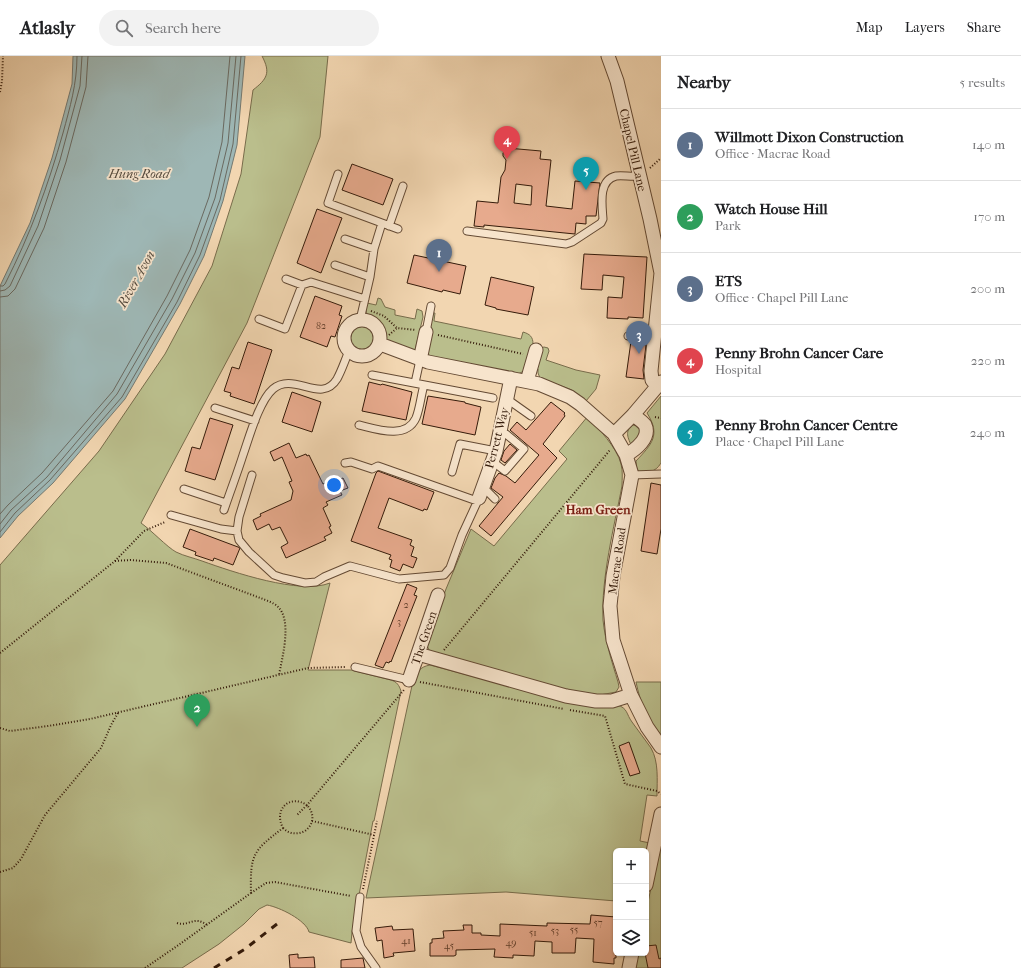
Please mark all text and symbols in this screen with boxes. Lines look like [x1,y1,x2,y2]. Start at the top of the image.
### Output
search box [99,10,379,46]
text: Atlasly [20,17,75,39]
icon: search [113,17,135,39]
text: Search here [145,19,221,37]
text: Map [856,19,883,36]
text: Layers [905,19,945,36]
text: Share [967,19,1001,36]
text: Nearby [677,72,731,92]
text: 5 results [960,75,1005,90]
street label: Chapel Pill Lane [617,107,649,193]
pin: 4 [494,126,520,159]
text: Willmott Dixon Construction [715,128,904,146]
text: 1 [688,137,692,152]
text: 140 m [972,137,1005,152]
text: Office · Macrae Road [715,146,830,161]
pin: 5 [573,157,599,190]
water label: Hung Road [108,166,172,181]
text: Watch House Hill [715,200,828,218]
text: 2 [687,209,693,224]
text: 170 m [973,209,1005,224]
text: Park [715,218,741,233]
pin: 1 [426,239,452,272]
water label: River Avon [114,248,158,311]
text: ETS [715,272,742,290]
text: 3 [687,281,693,296]
text: 200 m [970,281,1005,296]
text: Office · Chapel Pill Lane [715,290,848,305]
house number: 82 [316,320,326,332]
pin: 3 [626,321,652,354]
text: Penny Brohn Cancer Care [715,344,883,362]
text: 4 [686,353,694,368]
text: 220 m [971,353,1005,368]
text: Hospital [715,362,762,377]
street label: Perrett Way [482,405,512,470]
text: Penny Brohn Cancer Centre [715,416,898,434]
text: 5 [687,425,693,440]
text: 240 m [970,425,1005,440]
text: Place · Chapel Pill Lane [715,434,844,449]
your location [324,475,344,495]
district label: Ham Green [566,502,631,517]
street label: Macrae Road [605,526,629,595]
house number: 2 [403,599,409,611]
street label: The Green [408,609,440,667]
house number: 3 [397,616,401,628]
pin: 2 [184,694,210,727]
map controls [613,848,649,956]
button: + [613,848,649,884]
button: − [613,884,649,920]
house number: 57 [593,917,603,929]
button: layers [613,920,649,956]
house number: 55 [570,924,578,936]
house number: 53 [551,925,559,937]
house number: 51 [529,927,537,939]
house number: 41 [401,935,411,947]
house number: 49 [505,937,517,949]
house number: 45 [444,940,454,952]

